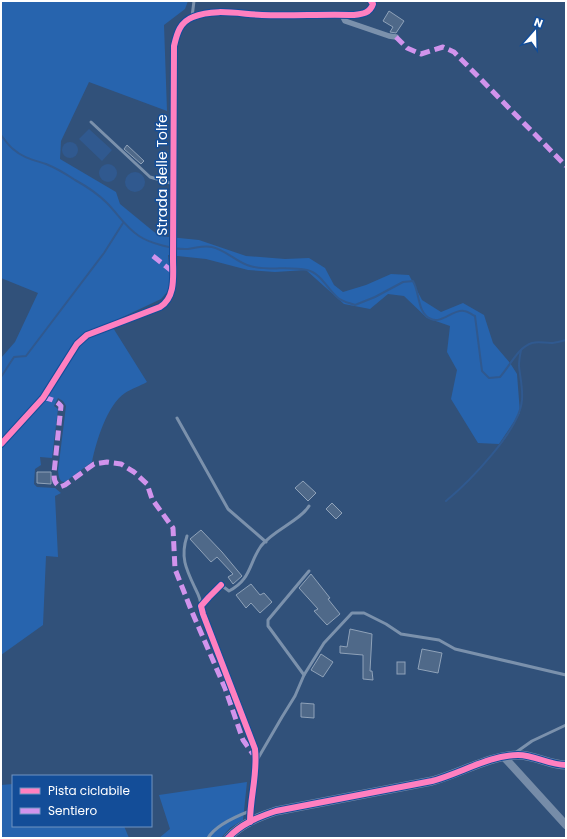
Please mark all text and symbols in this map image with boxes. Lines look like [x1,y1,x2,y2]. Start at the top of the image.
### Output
north arrow [515,12,555,52]
text: N [532,14,545,32]
street label: Strada delle Tolfe [152,114,172,236]
legend [12,775,152,827]
text: Pista ciclabile [48,782,130,799]
text: Sentiero [48,802,97,819]

